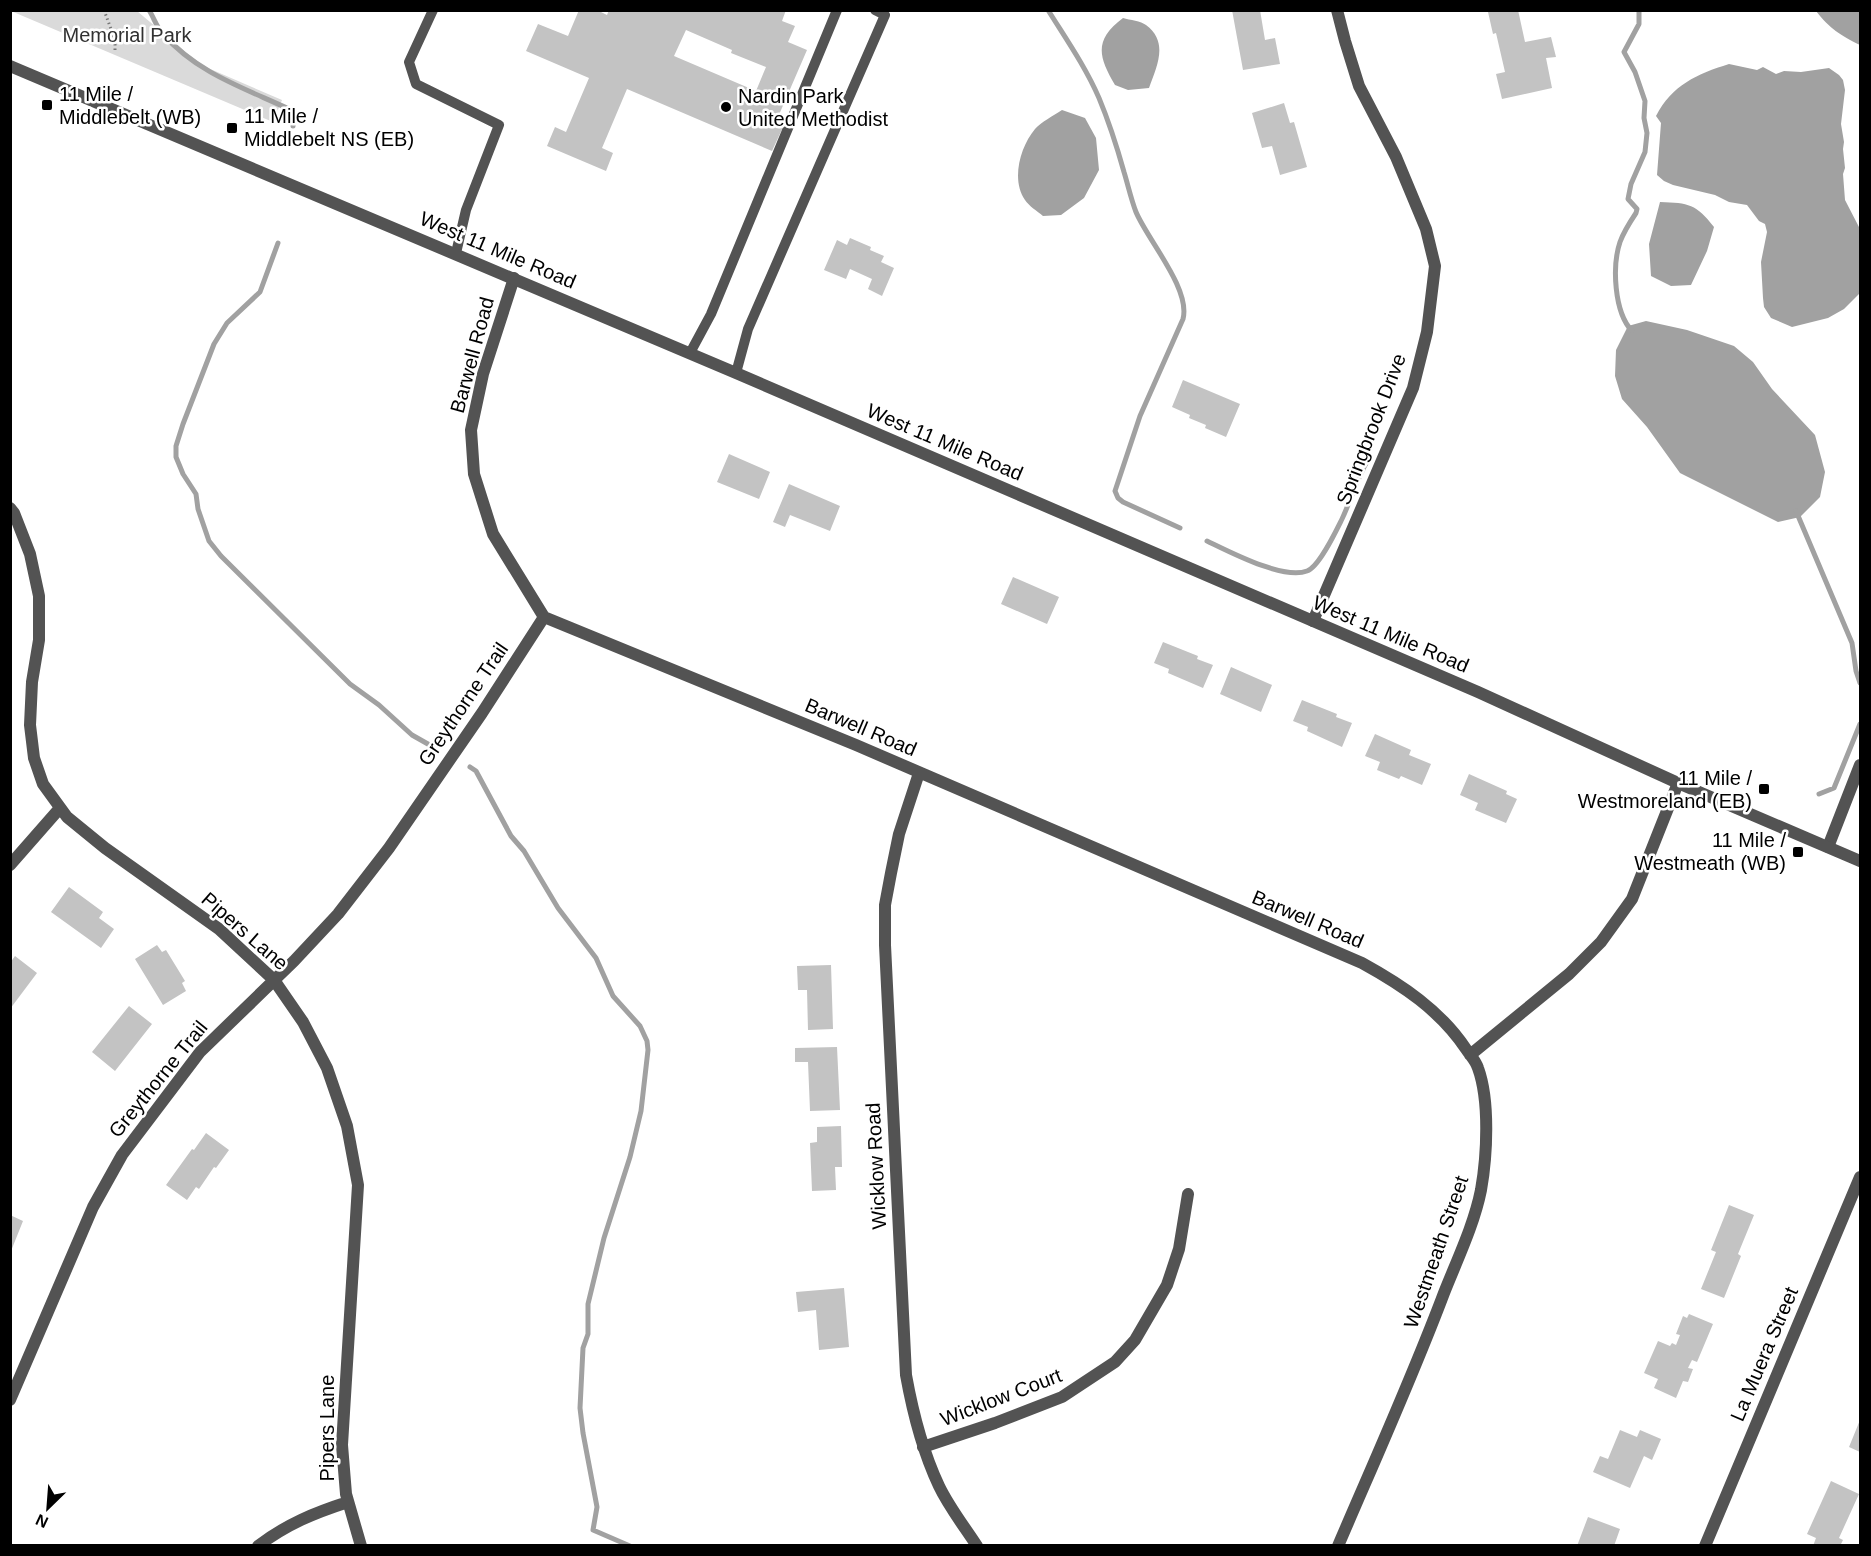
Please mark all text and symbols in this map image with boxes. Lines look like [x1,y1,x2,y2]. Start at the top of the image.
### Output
park label: Memorial Park [63,24,192,46]
place label: 11 Mile / Middlebelt (WB) [59,83,201,128]
place label: Nardin Park United Methodist [738,85,889,130]
marker: 11 Mile / Middlebelt (WB) [40,98,54,112]
marker: Nardin Park United Methodist [719,100,733,114]
place label: 11 Mile / Middlebelt NS (EB) [244,105,414,150]
marker: 11 Mile / Middlebelt NS (EB) [225,121,239,135]
street label: West 11 Mile Road [417,207,579,293]
street label: Barwell Road [446,295,498,415]
street label: Springbrook Drive [1332,350,1410,508]
street label: West 11 Mile Road [864,399,1026,485]
street label: West 11 Mile Road [1310,591,1472,677]
street label: Greythorne Trail [414,638,512,770]
street label: Barwell Road [802,694,920,760]
place label: 11 Mile / Westmoreland (EB) [1578,767,1752,812]
marker: 11 Mile / Westmoreland (EB) [1757,782,1771,796]
place label: 11 Mile / Westmeath (WB) [1634,829,1786,874]
marker: 11 Mile / Westmeath (WB) [1791,845,1805,859]
street label: Barwell Road [1249,886,1367,952]
street label: Pipers Lane [198,888,292,974]
street label: Greythorne Trail [104,1016,212,1142]
street label: Wicklow Road [862,1102,890,1230]
street label: Westmeath Street [1400,1173,1473,1331]
street label: La Muera Street [1726,1283,1802,1424]
street label: Wicklow Court [937,1364,1065,1430]
street label: Pipers Lane [316,1375,338,1481]
north arrow [18,1478,78,1538]
text: N [33,1511,51,1531]

